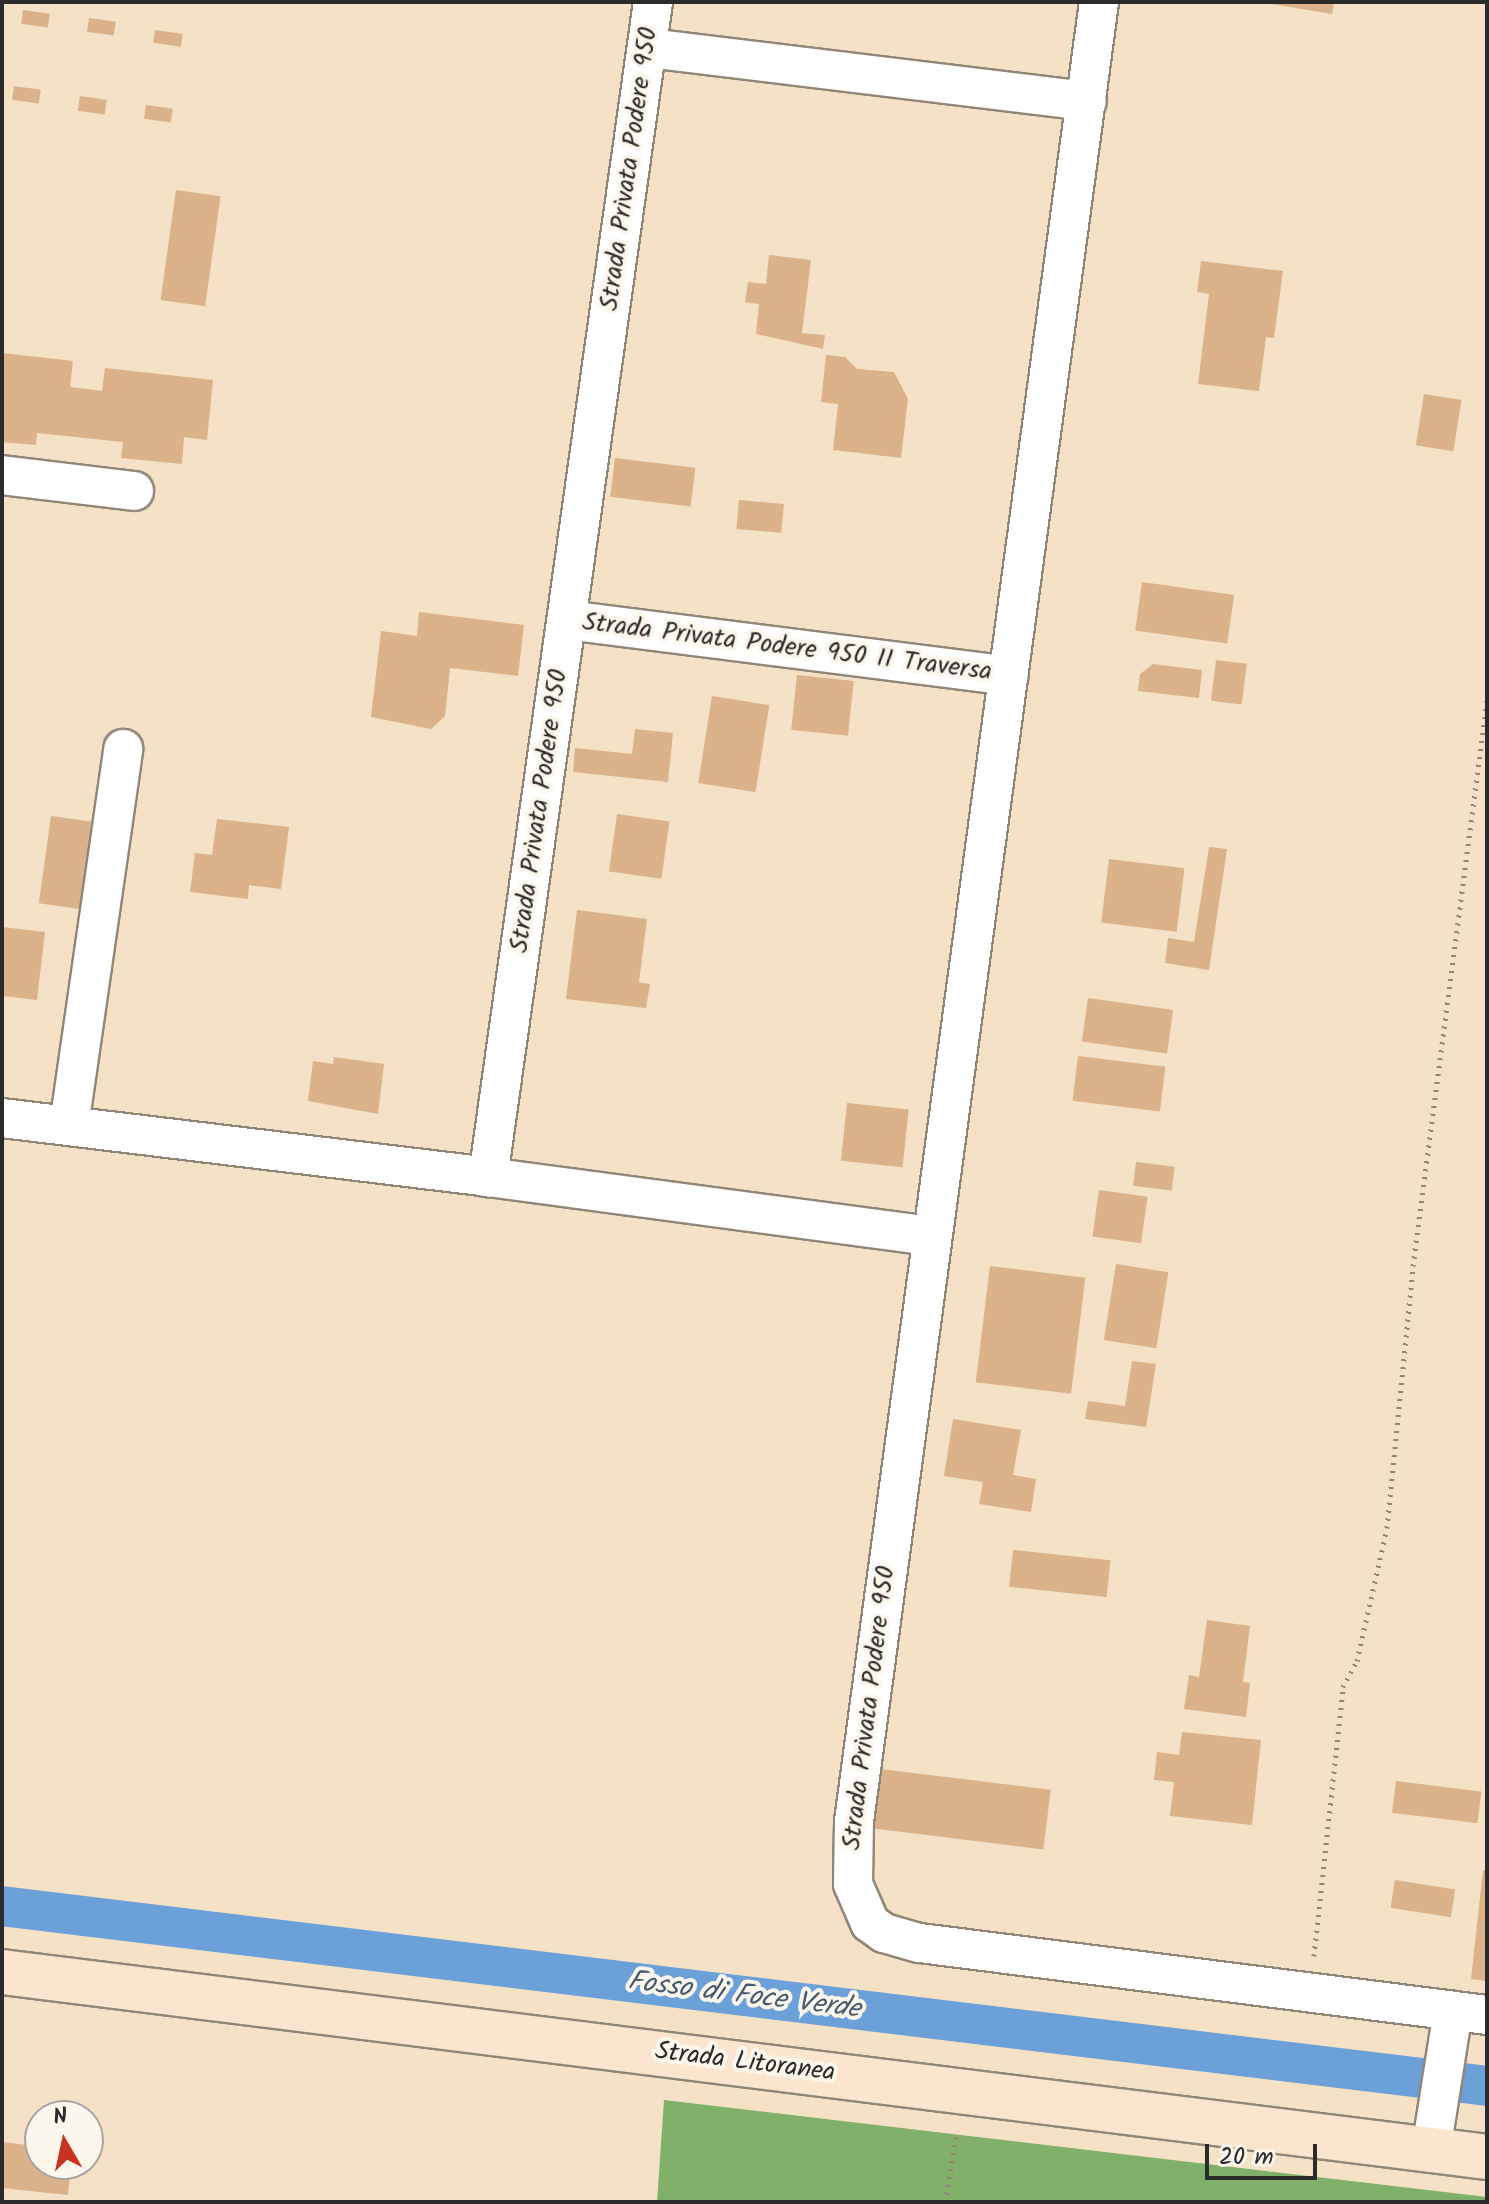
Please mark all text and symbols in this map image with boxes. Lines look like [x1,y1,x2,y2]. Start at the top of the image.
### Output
street label: Strada Privata Podere 950 [595,25,665,313]
street label: Strada Privata Podere 950 II Traversa [581,607,993,689]
street label: Strada Privata Podere 950 [505,667,575,955]
street label: Strada Privata Podere 950 [837,1564,903,1852]
water label: Fosso di Foce Verde [626,1965,862,2027]
street label: Strada Litoranea [653,2036,837,2090]
text: N [51,2099,70,2136]
north arrow [24,2100,104,2180]
scale bar [1209,2128,1321,2178]
text: 20 m [1219,2138,1274,2177]

